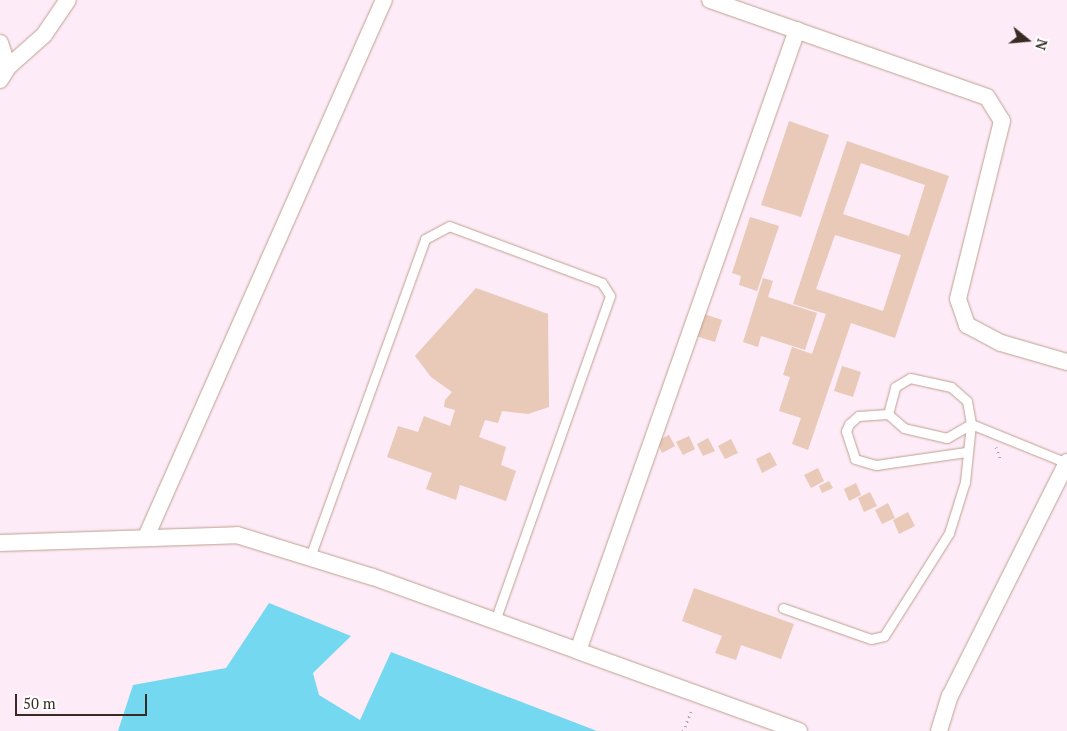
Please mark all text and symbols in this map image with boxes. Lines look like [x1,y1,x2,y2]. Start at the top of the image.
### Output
north arrow [1002,15,1052,65]
text: N [1031,37,1052,52]
scale bar [18,684,150,716]
text: 50 m [23,693,56,713]

